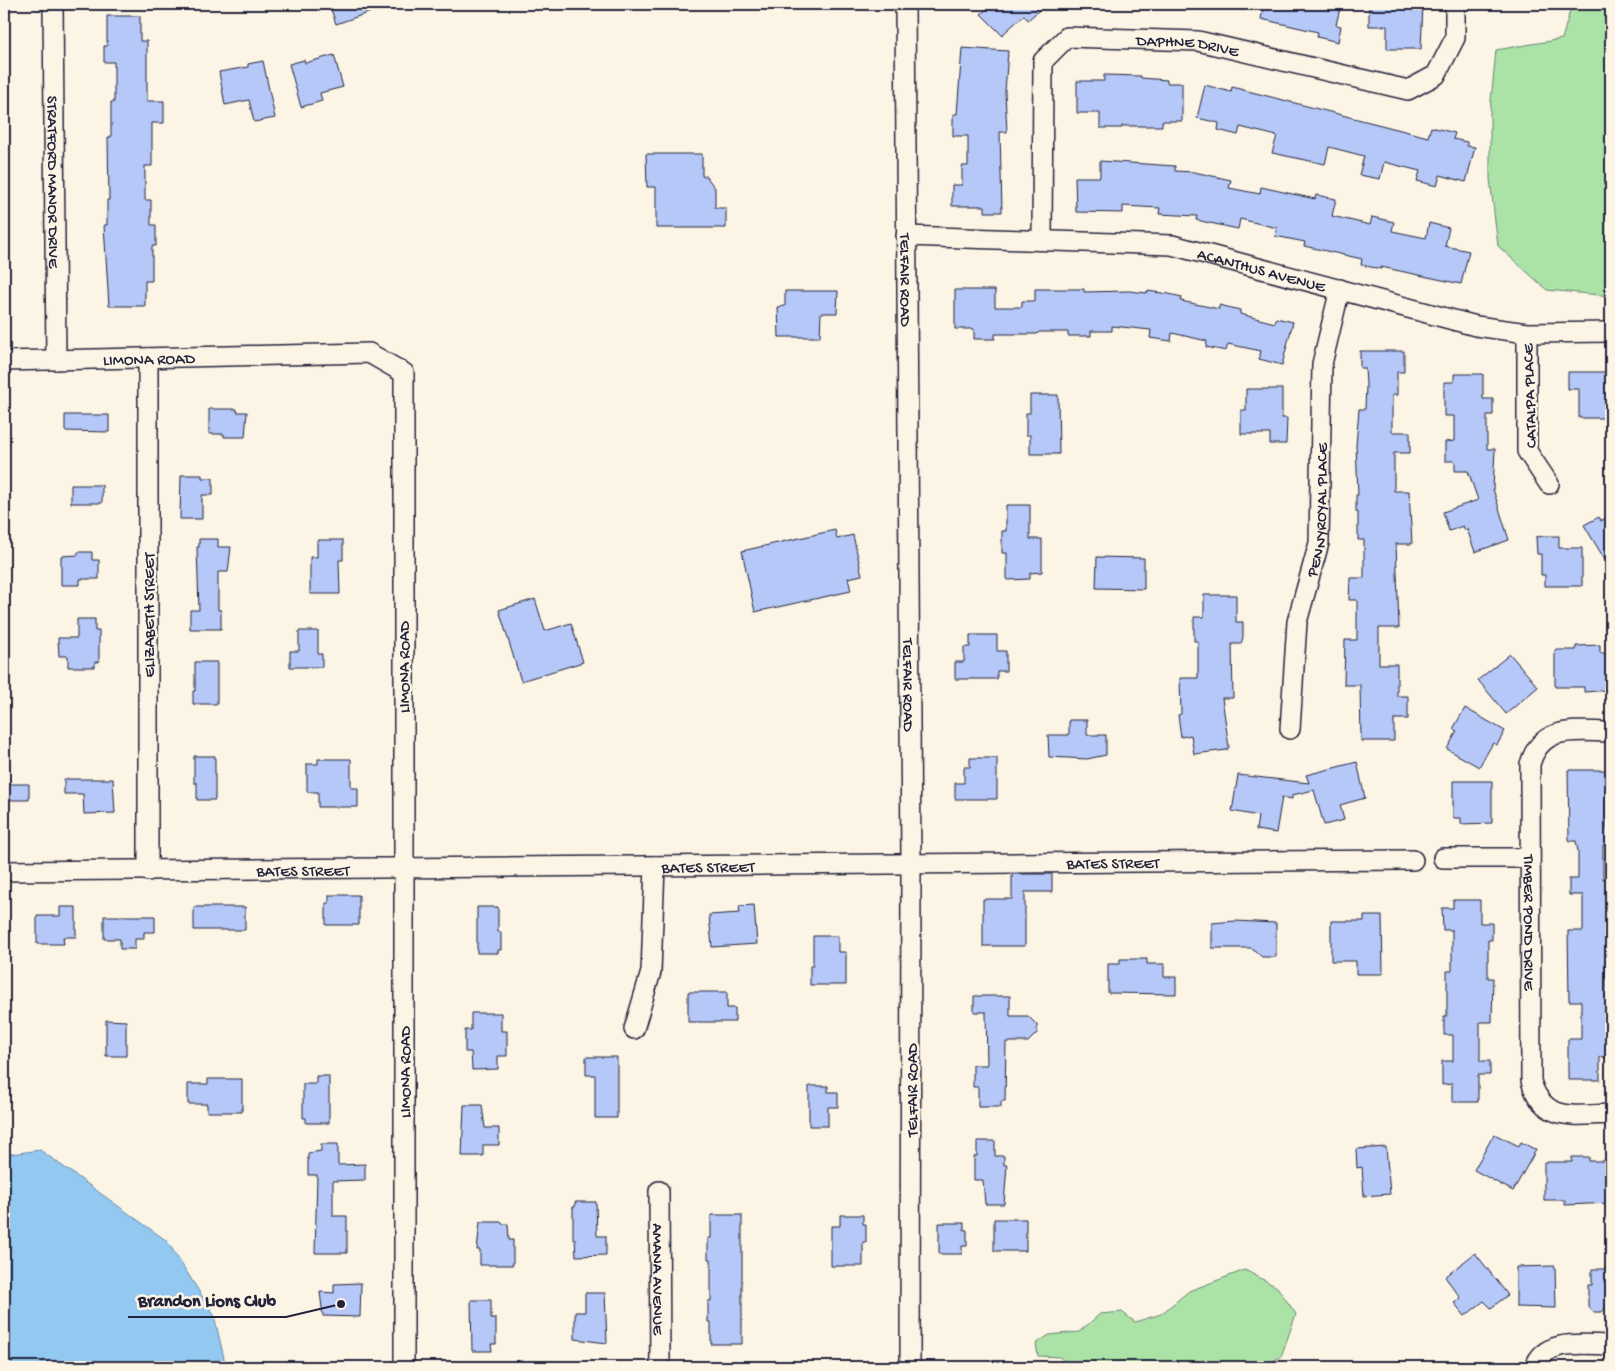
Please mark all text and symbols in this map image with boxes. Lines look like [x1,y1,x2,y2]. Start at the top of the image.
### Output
street label: DAPHNE DRIVE [1135,33,1241,63]
street label: STRATFORD MANOR DRIVE [41,96,61,269]
street label: TELFAIR ROAD [894,232,913,327]
street label: ACANTHUS AVENUE [1195,246,1328,299]
street label: CATALPA PLACE [1520,342,1543,448]
street label: LIMONA ROAD [103,351,196,372]
street label: PENNYROYAL PLACE [1304,442,1334,581]
street label: ELIZABETH STREET [142,552,161,677]
street label: LIMONA ROAD [397,620,416,713]
street label: TELFAIR ROAD [896,637,916,732]
street label: TIMBER POND DRIVE [1517,853,1537,992]
street label: BATES STREET [1065,856,1160,875]
street label: BATES STREET [660,859,755,879]
street label: BATES STREET [255,863,350,883]
street label: LIMONA ROAD [398,1025,417,1118]
street label: TELFAIR ROAD [905,1043,924,1138]
street label: AMANA AVENUE [646,1223,666,1336]
callout: Brandon Lions Club [128,1284,286,1317]
text: Brandon Lions Club [137,1292,276,1313]

